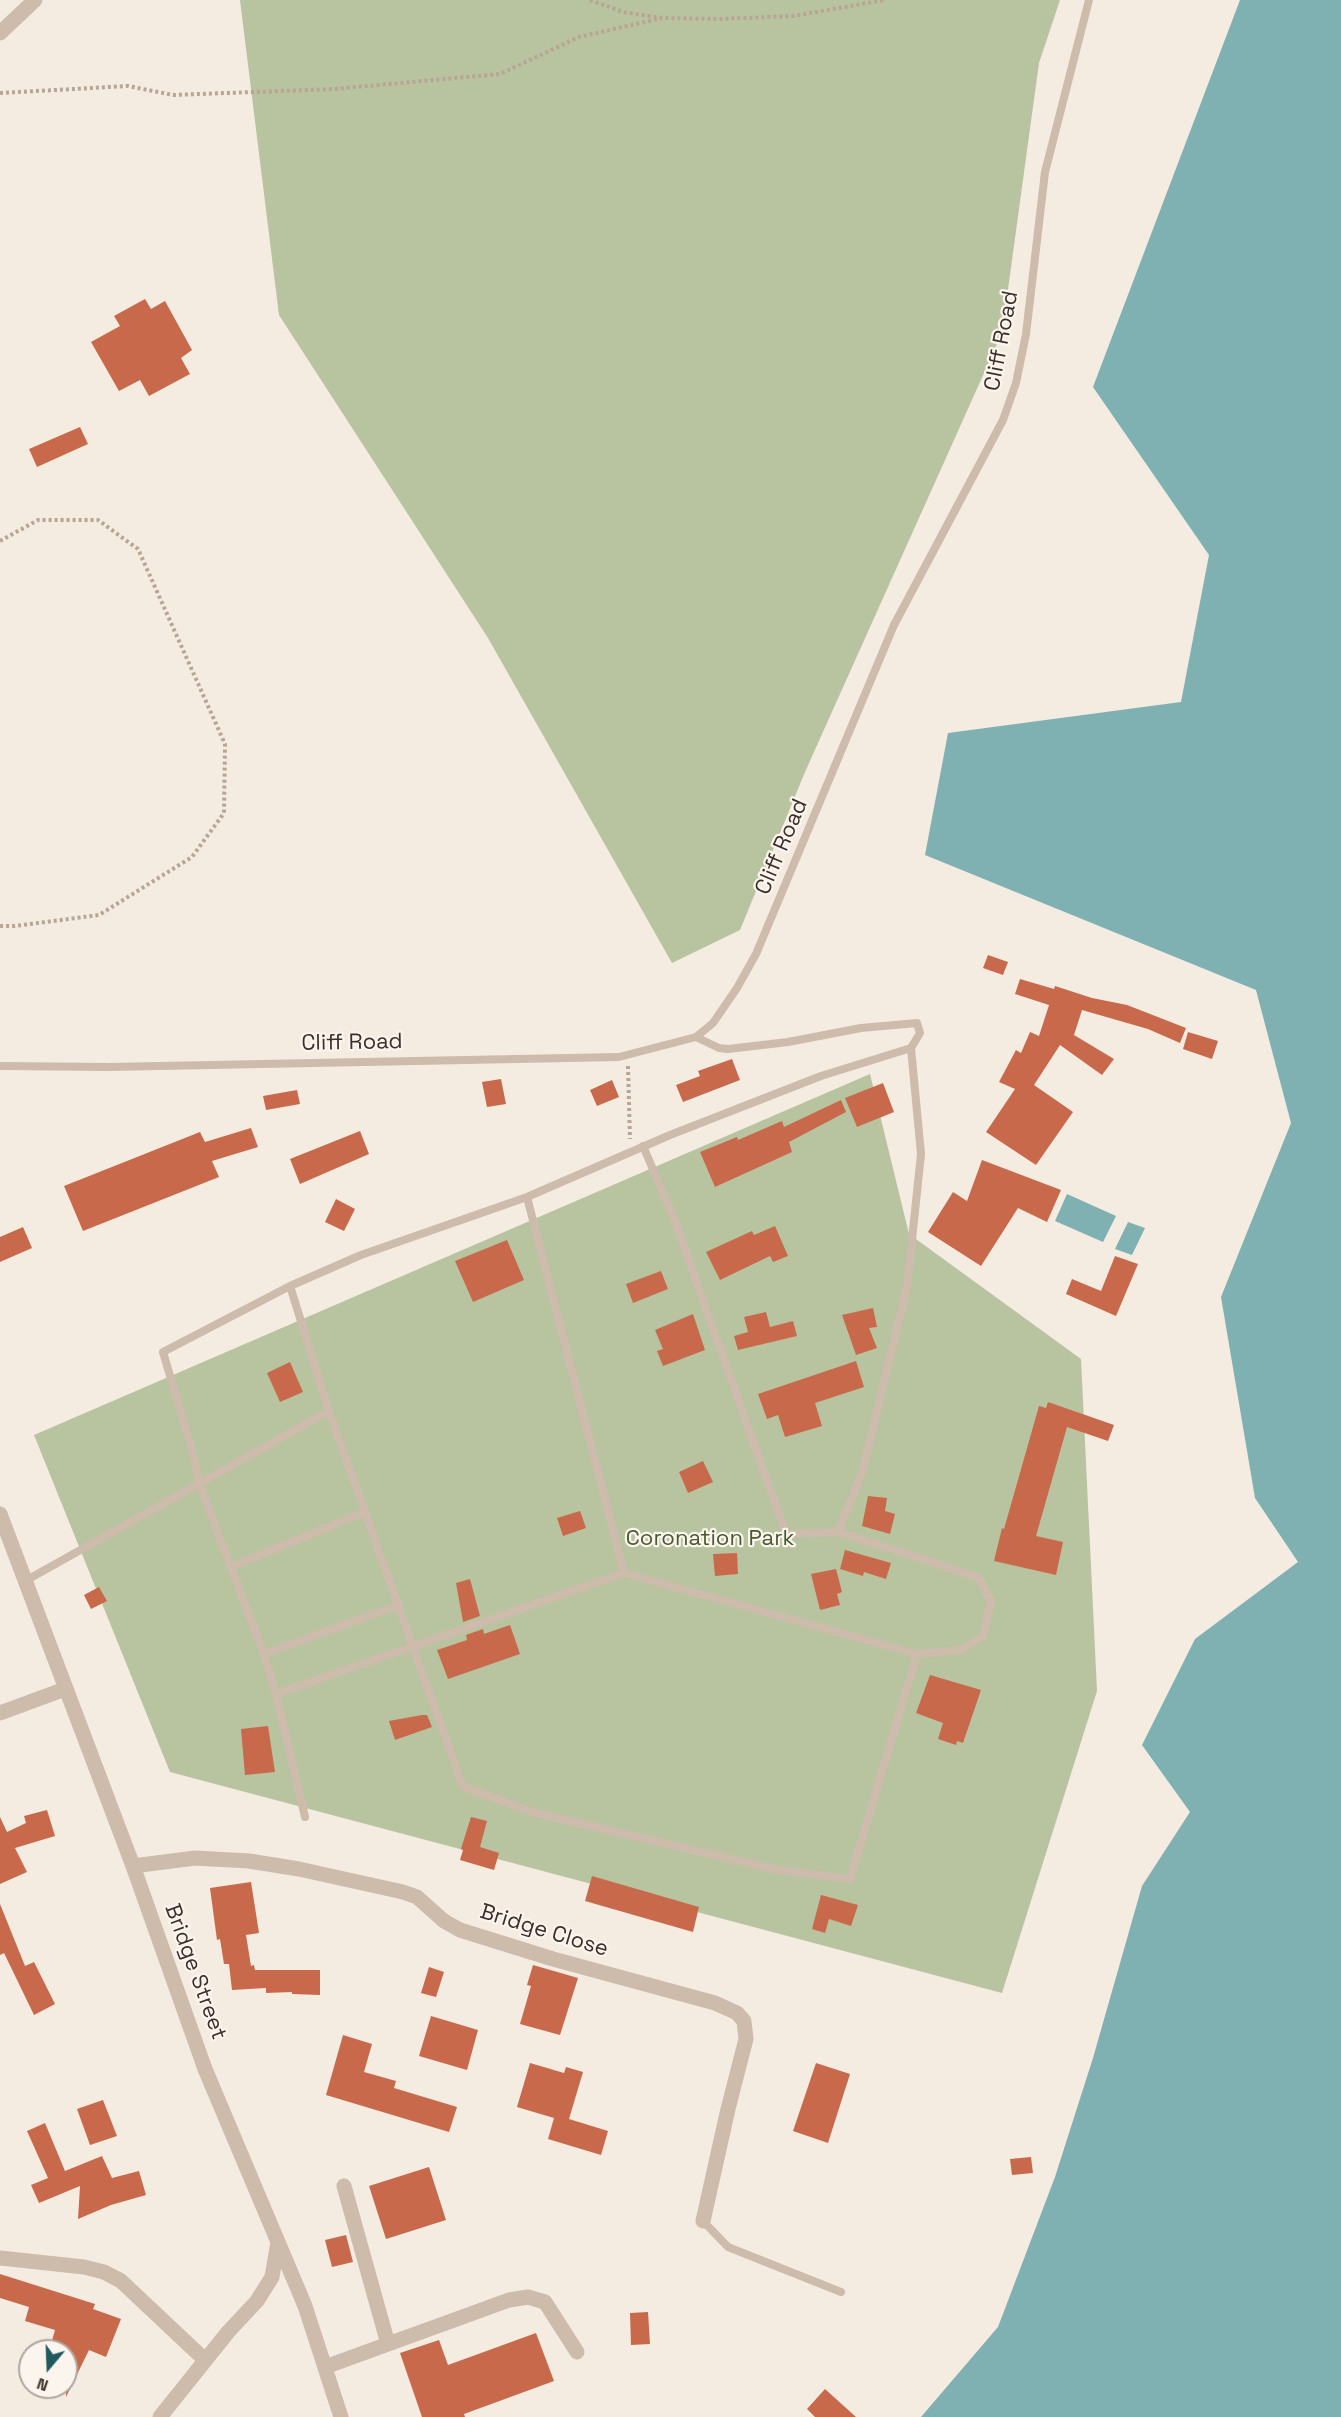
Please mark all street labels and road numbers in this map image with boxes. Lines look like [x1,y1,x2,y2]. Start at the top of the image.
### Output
street label: Cliff Road [979,289,1025,393]
street label: Cliff Road [750,795,814,899]
street label: Cliff Road [301,1029,403,1057]
street label: Bridge Close [477,1899,611,1963]
street label: Bridge Street [158,1901,232,2043]

